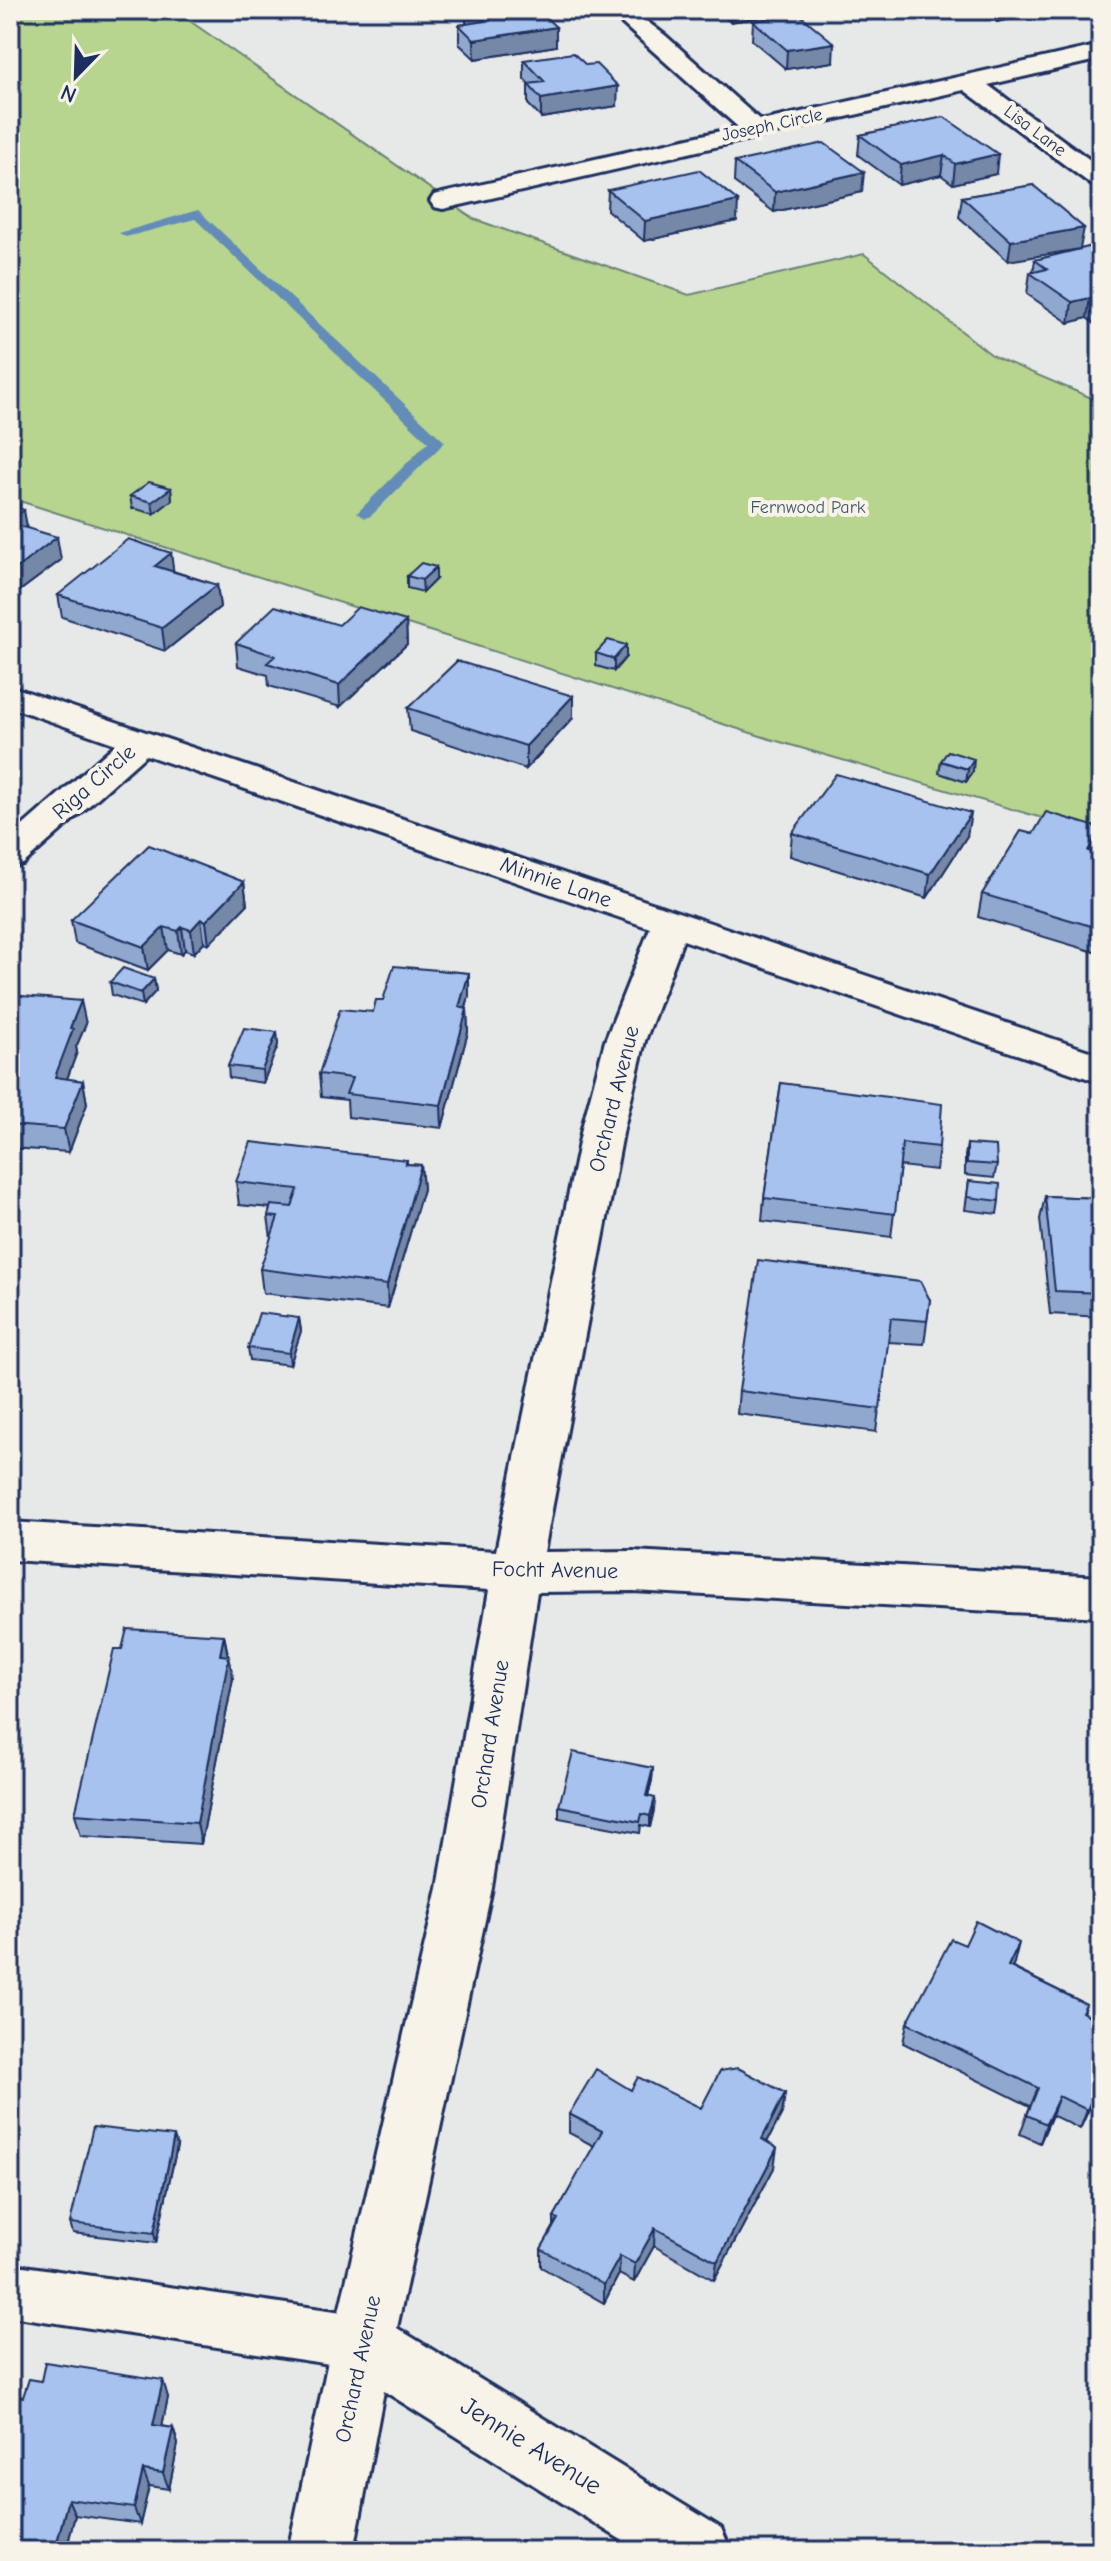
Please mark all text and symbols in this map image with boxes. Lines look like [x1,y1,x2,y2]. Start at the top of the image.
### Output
north arrow [36,36,116,116]
text: N [57,79,80,108]
street label: Lisa Lane [1000,101,1070,161]
street label: Joseph Circle [720,104,824,146]
park label: Fernwood Park [751,497,866,518]
street label: Riga Circle [47,739,141,825]
street label: Minnie Lane [497,851,615,913]
street label: Orchard Avenue [583,1023,645,1175]
street label: Focht Avenue [492,1556,618,1584]
street label: Orchard Avenue [465,1658,515,1810]
street label: Orchard Avenue [330,2293,386,2445]
street label: Jennie Avenue [455,2391,607,2501]

